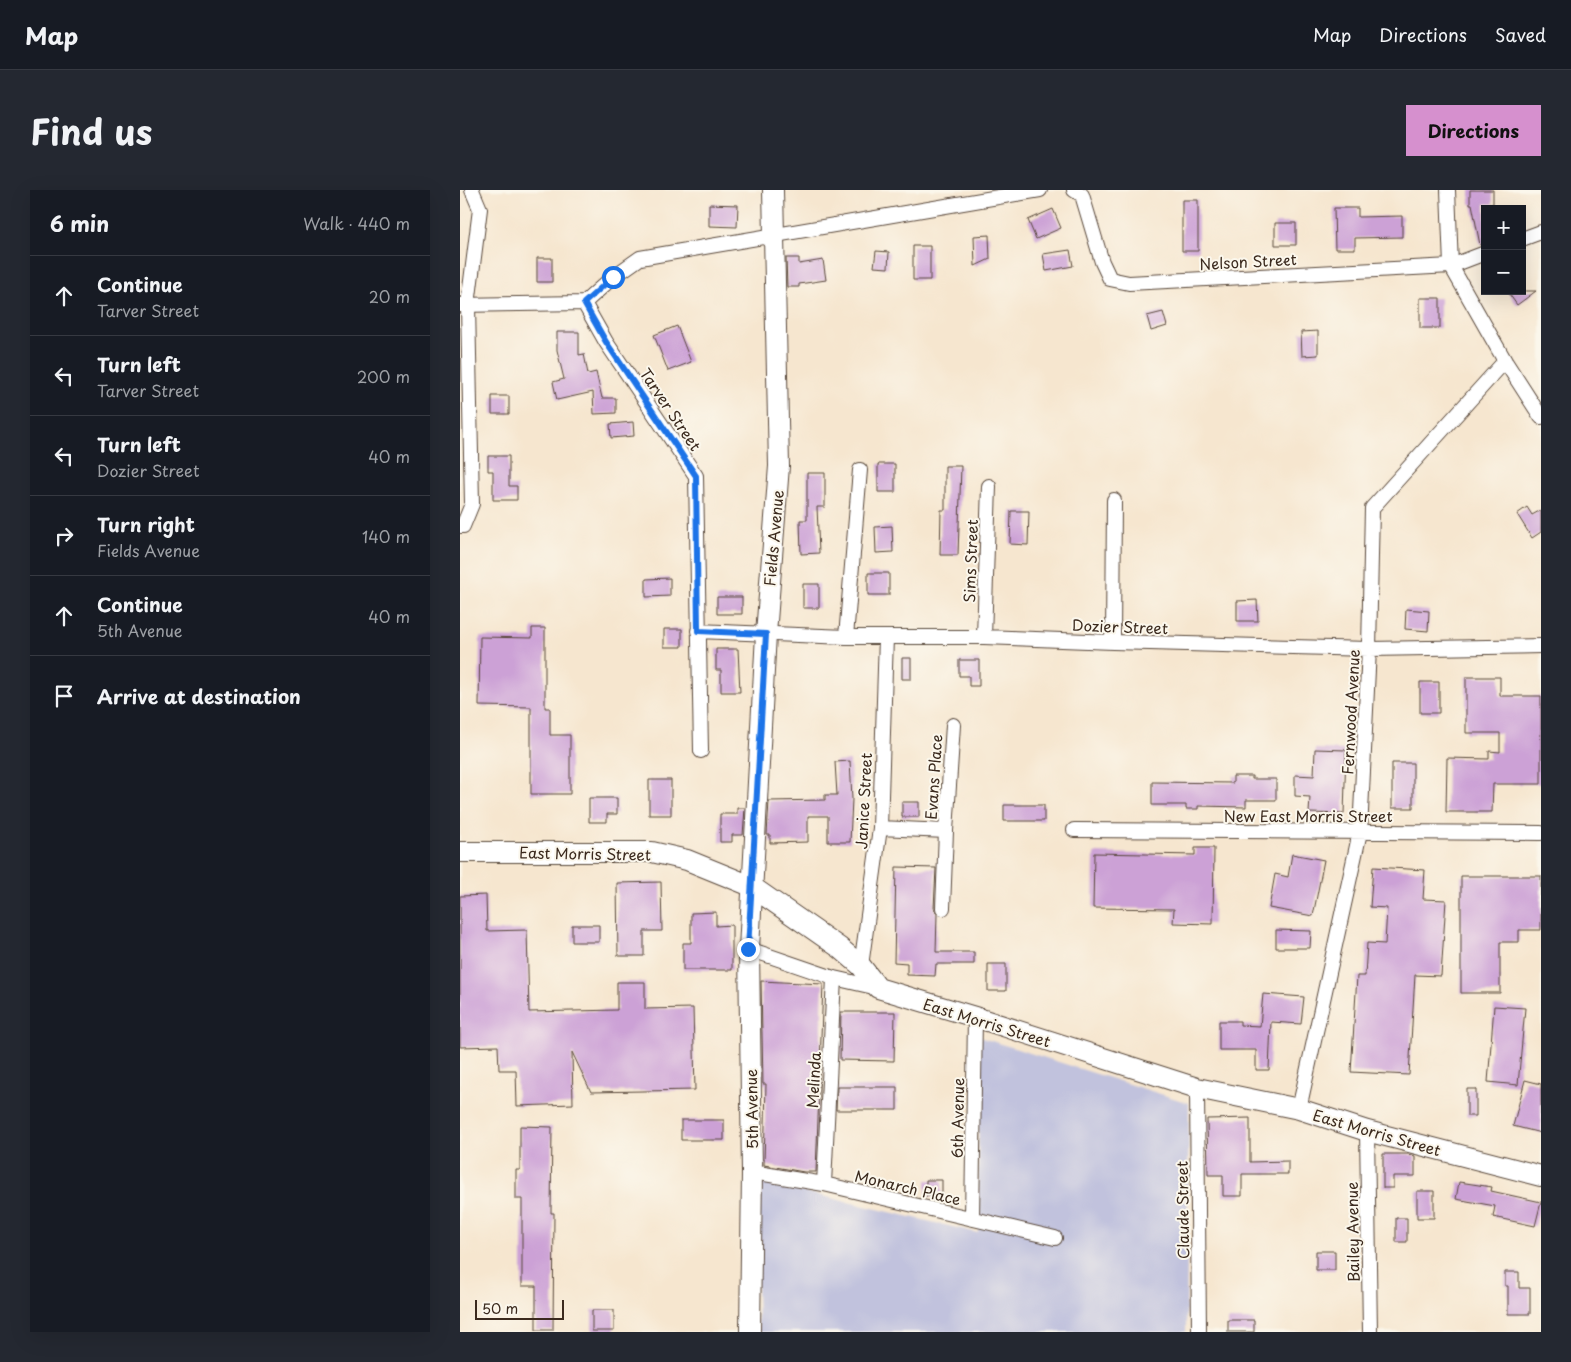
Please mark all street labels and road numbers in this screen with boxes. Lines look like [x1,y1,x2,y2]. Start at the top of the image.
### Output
street label: Nelson Street [1199,247,1297,275]
street label: Tarver Street [635,363,707,455]
street label: Fields Avenue [757,489,789,587]
street label: Sims Street [957,519,983,603]
street label: Dozier Street [1072,613,1168,639]
street label: Fernwood Avenue [1335,649,1365,775]
street label: Evans Place [919,734,947,820]
street label: Janice Street [849,752,877,850]
street label: New East Morris Street [1223,804,1393,827]
street label: East Morris Street [519,840,651,866]
street label: East Morris Street [921,992,1053,1052]
street label: Melinda [800,1050,826,1109]
street label: 5th Avenue [739,1069,763,1149]
street label: 6th Avenue [945,1078,969,1158]
street label: East Morris Street [1310,1103,1444,1161]
street label: Claude Street [1170,1161,1194,1259]
street label: Monarch Place [853,1164,963,1210]
street label: Bailey Avenue [1340,1182,1364,1282]

